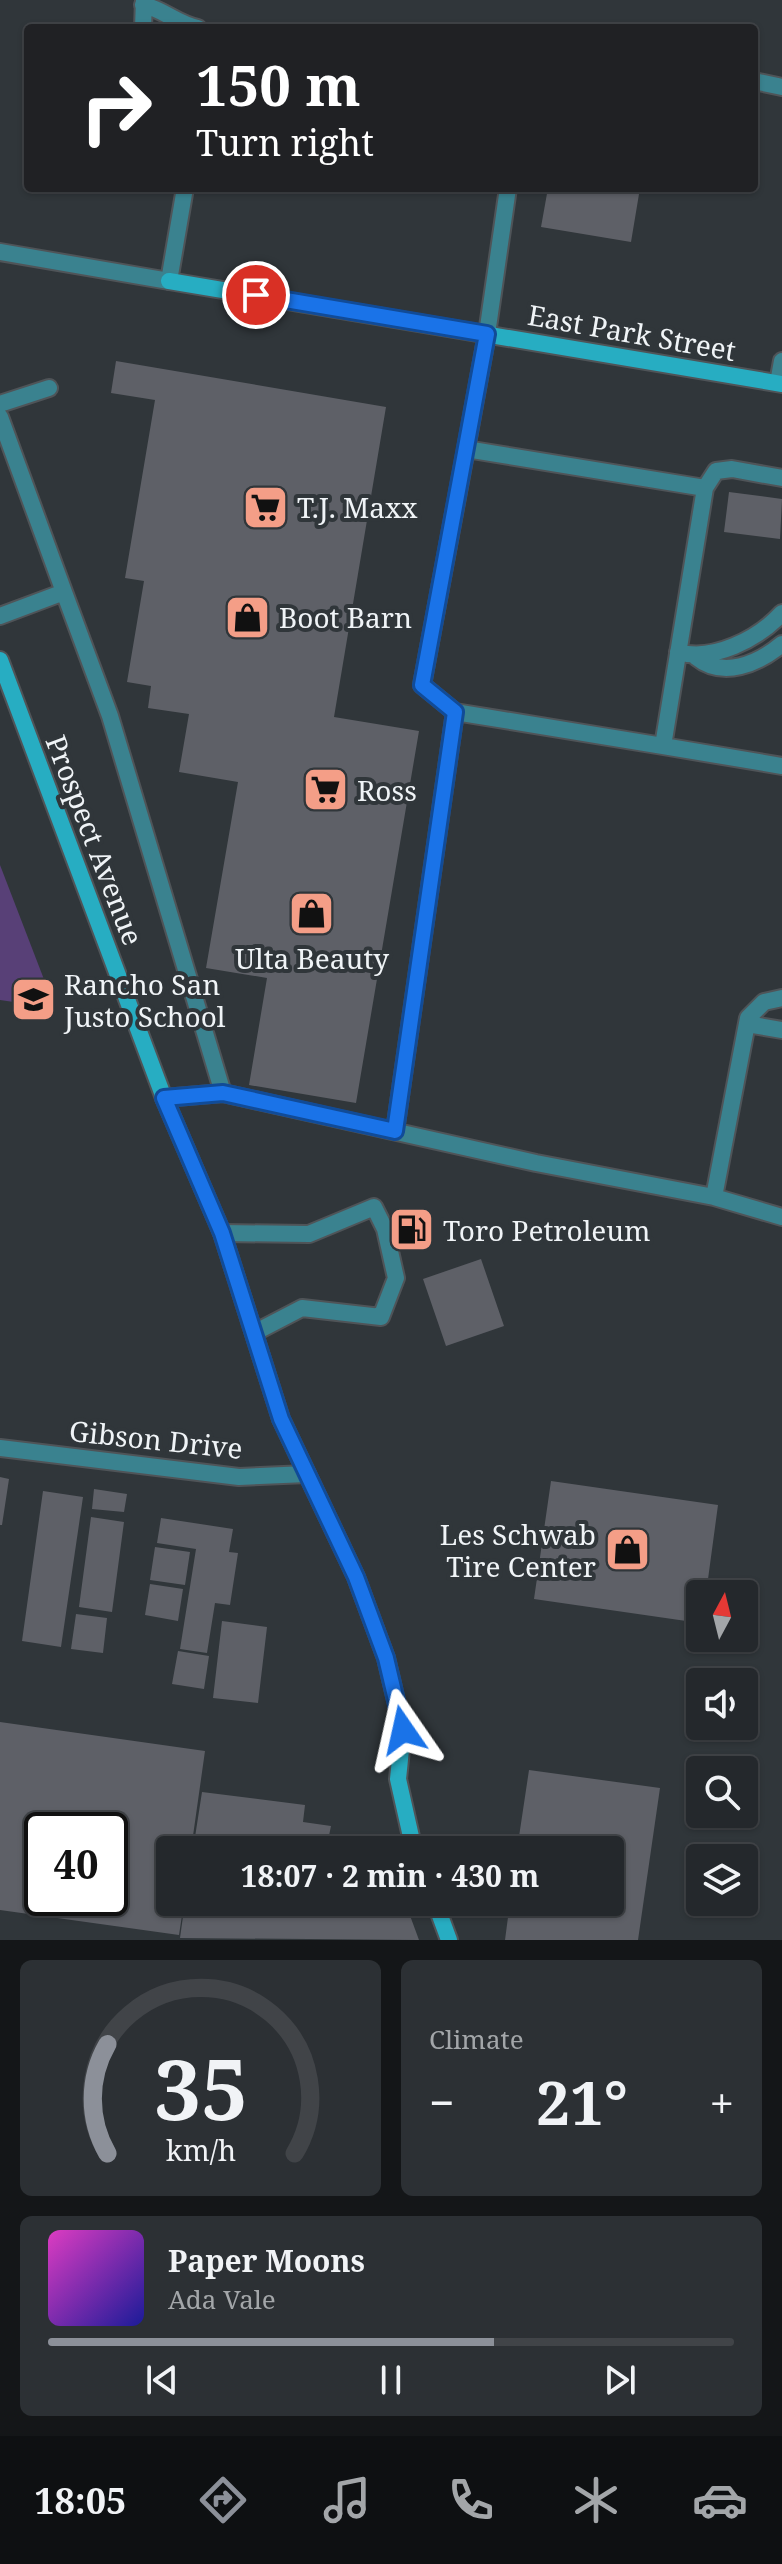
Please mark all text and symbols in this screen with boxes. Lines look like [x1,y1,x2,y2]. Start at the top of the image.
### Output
text: 150 m [196,46,361,122]
icon: right [64,56,168,160]
text: Turn right [196,118,374,167]
pin [222,261,290,329]
icon: arrive [234,273,278,317]
street label: East Park Street [525,295,739,369]
supermarket icon: T.J. Maxx [242,483,290,531]
place label: T.J. Maxx [297,488,418,526]
shop icon: Boot Barn [224,593,272,641]
place label: Boot Barn [279,598,412,636]
street label: Prospect Avenue [37,730,153,950]
supermarket icon: Ross [302,766,350,814]
place label: Ross [357,771,417,809]
shop icon: Ulta Beauty [288,890,336,938]
place label: Ulta Beauty [235,939,389,977]
place label: Rancho San Justo School [63,965,226,1035]
school or university icon: Rancho San Justo School [9,976,57,1024]
fuel station icon: Toro Petroleum [388,1206,436,1254]
place label: Toro Petroleum [443,1211,651,1249]
street label: Gibson Drive [68,1411,244,1467]
place label: Les Schwab Tire Center [440,1515,596,1585]
shop icon: Les Schwab Tire Center [603,1526,651,1574]
north arrow [686,1580,758,1652]
map controls [686,1580,758,1916]
button: sound [686,1668,758,1740]
position arrow [361,1688,445,1772]
button: search [686,1756,758,1828]
speed limit sign: 40 [24,1812,128,1916]
button: layers [686,1844,758,1916]
text: 18:07 · 2 min · 430 m [241,1855,539,1896]
text: Climate [429,2021,524,2057]
text: 35 [153,2031,248,2144]
text: 21° [536,2061,628,2143]
text: − [429,2072,454,2132]
text: + [709,2072,734,2132]
text: km/h [165,2130,236,2169]
text: Paper Moons [168,2240,365,2281]
text: Ada Vale [168,2281,276,2317]
icon: previous [140,2358,184,2402]
icon: pause [369,2358,413,2402]
icon: next [598,2358,642,2402]
icon: directions [195,2472,251,2528]
icon: music [319,2472,375,2528]
icon: phone [443,2472,499,2528]
icon: climate [568,2472,624,2528]
icon: car [692,2472,748,2528]
text: 18:05 [34,2476,126,2525]

